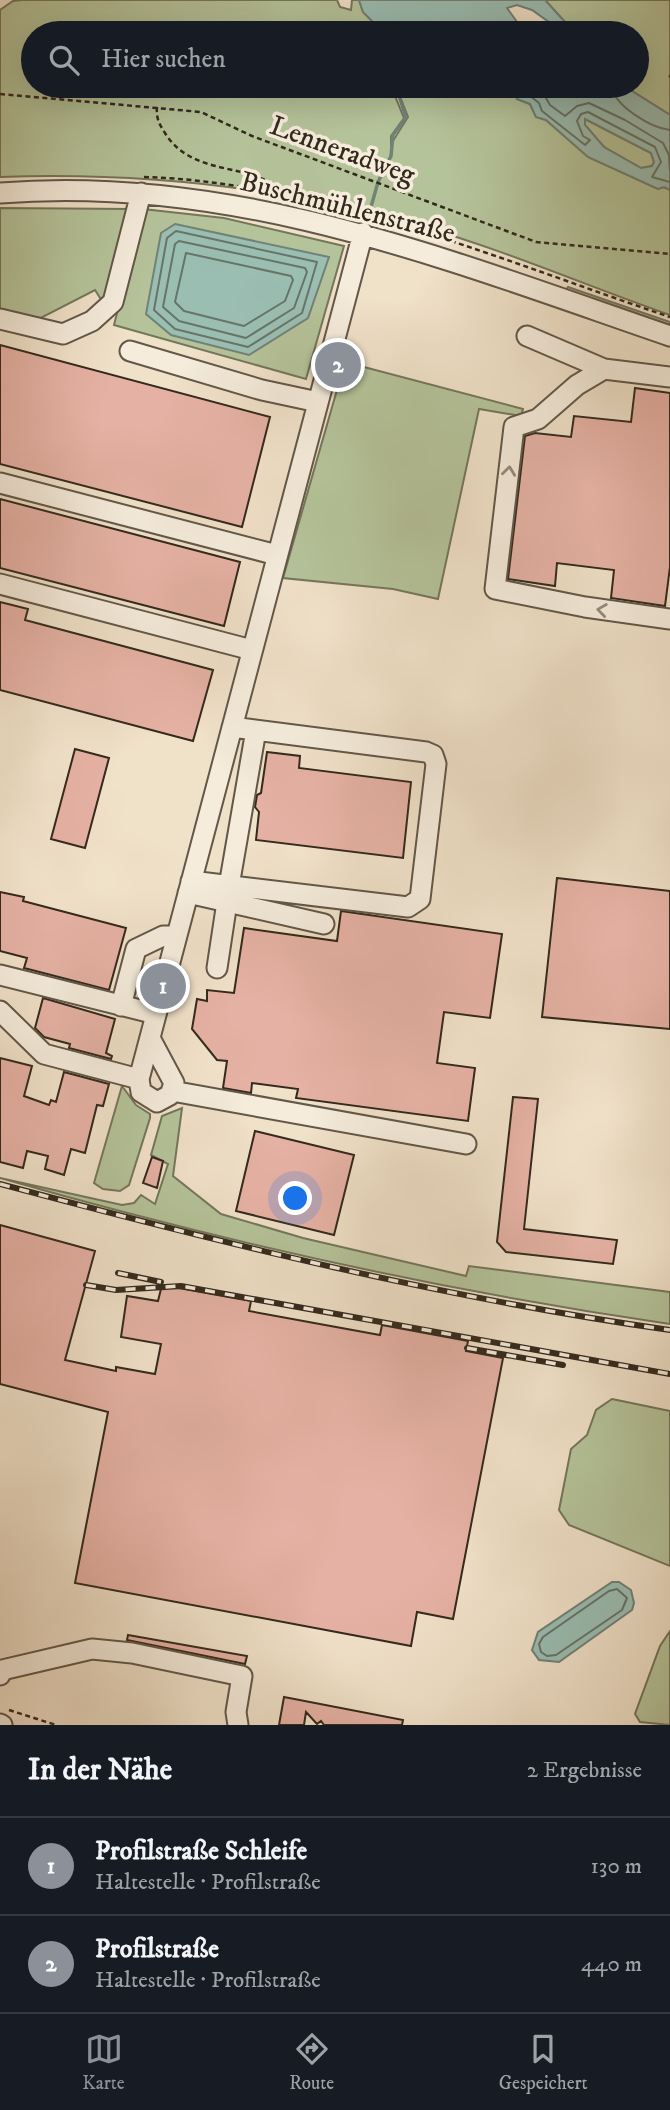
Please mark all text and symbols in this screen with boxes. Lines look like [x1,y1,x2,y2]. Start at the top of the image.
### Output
search box [21,21,649,98]
icon: search [45,41,83,79]
text: Hier suchen [101,43,226,76]
street label: Lenneradweg [265,108,420,193]
street label: Buschmühlenstraße [237,164,459,251]
pin: 2 [315,339,361,391]
one-way arrow [501,466,516,477]
one-way arrow [597,602,608,617]
pin: 1 [140,960,186,1012]
your location [278,1181,312,1215]
text: In der Nähe [28,1752,172,1789]
text: 2 Ergebnisse [527,1756,642,1785]
text: Profilstraße Schleife [95,1835,307,1868]
text: 1 [47,1852,55,1881]
text: 130 m [590,1852,642,1881]
text: Haltestelle · Profilstraße [95,1868,321,1897]
text: Profilstraße [95,1933,219,1966]
text: 2 [45,1950,57,1979]
text: 440 m [581,1950,642,1979]
text: Haltestelle · Profilstraße [95,1966,321,1995]
tab: Karte [82,2030,125,2095]
tab: Route [289,2030,334,2095]
tab: Gespeichert [499,2030,588,2095]

